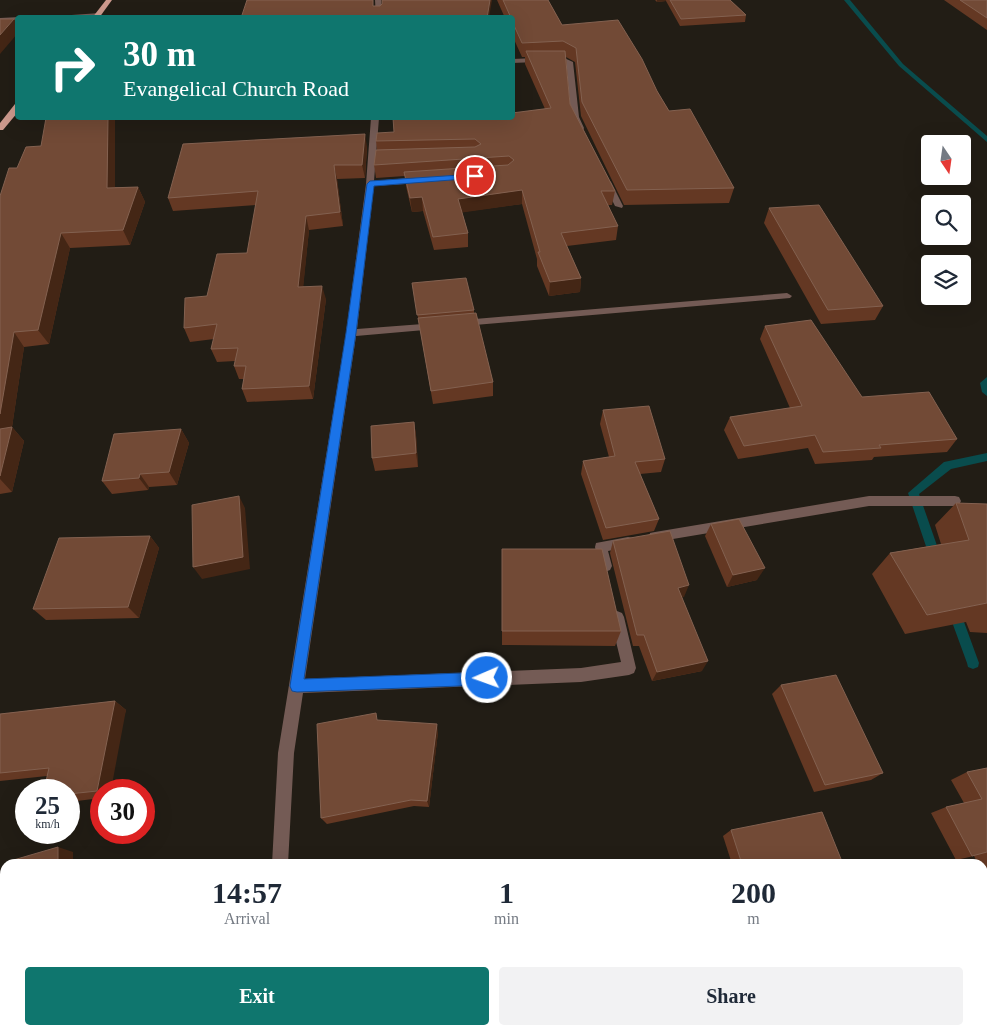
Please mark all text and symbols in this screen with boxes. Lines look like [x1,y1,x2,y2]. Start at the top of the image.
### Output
icon: right [40,35,105,100]
text: 30 m [123,35,196,74]
text: Evangelical Church Road [123,76,349,101]
north arrow [921,135,971,185]
map controls [921,135,971,305]
pin [454,155,496,197]
icon: arrive [461,162,489,190]
button: search [921,195,971,245]
button: layers [921,255,971,305]
position arrow [460,651,512,703]
speed limit sign: 30 [90,779,155,844]
text: 25 [35,792,60,819]
text: km/h [35,817,60,831]
text: 14:57 [212,876,282,909]
text: 1 [499,876,514,909]
text: 200 [731,876,776,909]
text: Arrival [224,910,270,927]
text: min [494,910,519,927]
text: m [747,910,760,927]
button: Exit [25,967,489,1025]
button: Share [499,967,963,1025]

